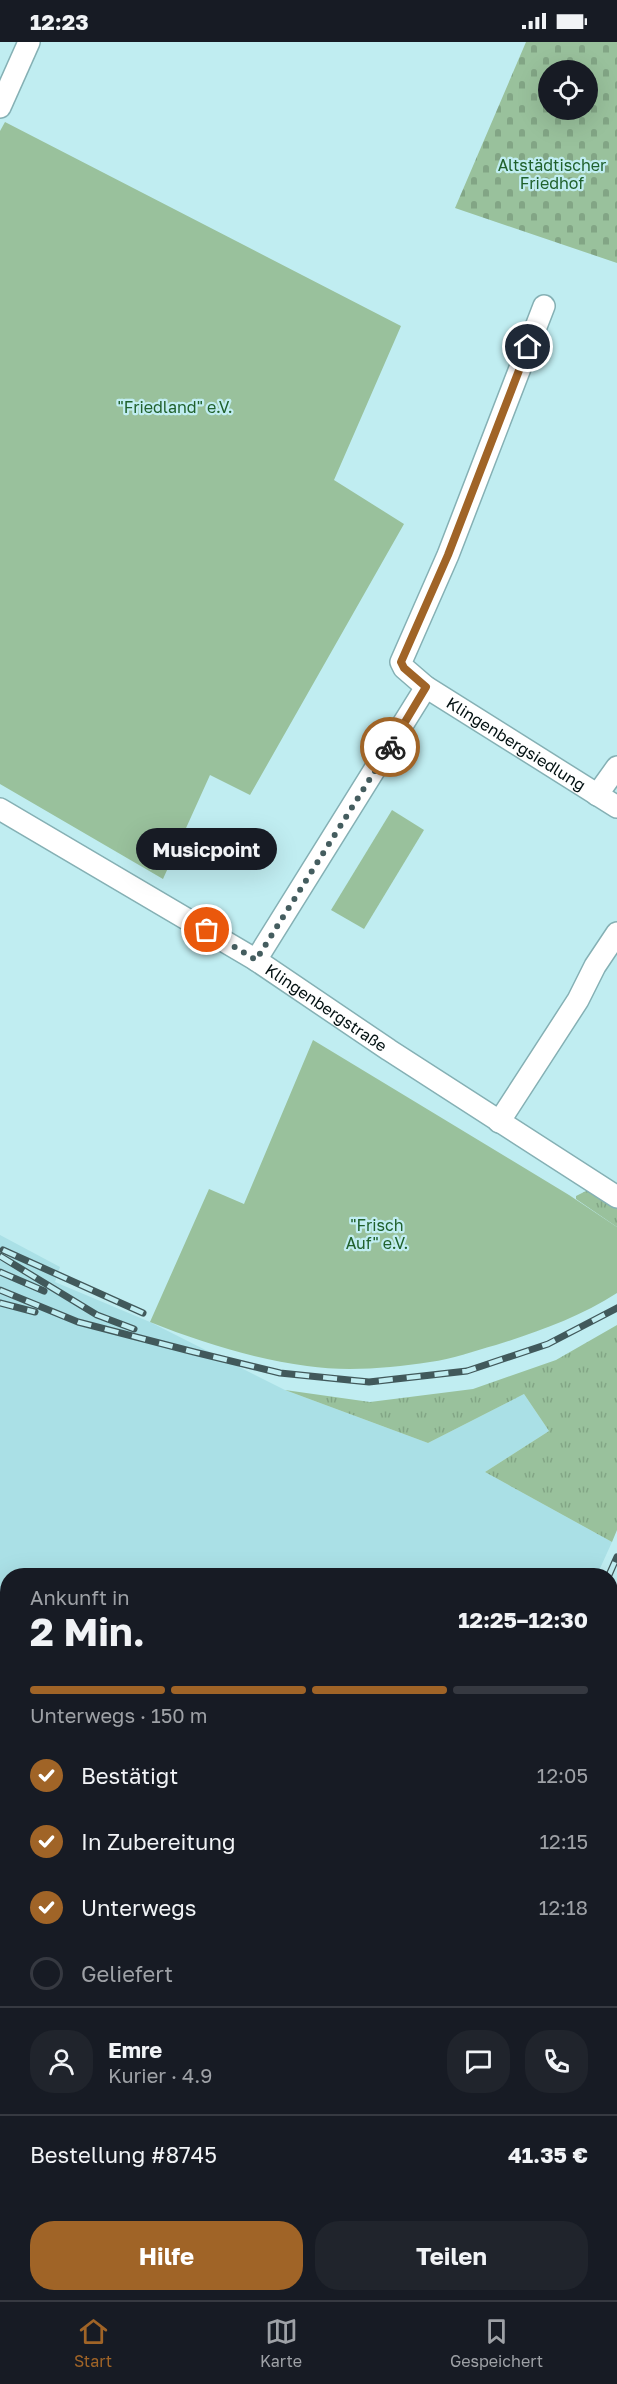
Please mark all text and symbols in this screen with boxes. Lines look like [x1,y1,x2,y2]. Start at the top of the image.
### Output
text: 12:23 [30,8,89,35]
map controls [538,60,598,120]
button: locate [538,60,598,120]
park label: Altstädtischer Friedhof [498,155,606,193]
pin [502,321,553,372]
icon: home [511,330,544,363]
park label: "Friedland" e.V. [117,397,233,417]
street label: Klingenbergsiedlung [443,692,589,795]
courier [360,717,420,777]
icon: bike [374,731,407,764]
callout: Musicpoint [136,828,278,870]
text: Musicpoint [153,837,260,861]
pin [181,904,232,955]
icon: bag [190,913,223,946]
street label: Klingenbergstraße [261,959,391,1056]
park label: "Frisch Auf" e.V. [346,1215,408,1253]
text: Ankunft in [30,1585,130,1609]
text: 12:25–12:30 [458,1606,588,1633]
text: 2 Min. [30,1608,145,1655]
text: Unterwegs · 150 m [30,1703,207,1727]
icon: check [30,1759,63,1792]
text: Bestätigt [81,1762,178,1789]
text: 12:05 [537,1763,588,1787]
icon: check [30,1825,63,1858]
text: In Zubereitung [81,1828,236,1855]
text: 12:15 [539,1829,588,1853]
icon: check [30,1891,63,1924]
text: Unterwegs [81,1894,197,1921]
text: 12:18 [539,1895,588,1919]
text: Geliefert [81,1960,173,1987]
button: person [30,2030,93,2093]
button: chat [447,2030,510,2093]
button: phone [525,2030,588,2093]
text: Emre [108,2036,162,2063]
text: Kurier · 4.9 [108,2063,212,2087]
text: Bestellung #8745 [30,2141,217,2168]
text: 41.35 € [508,2141,588,2168]
button: Hilfe [30,2221,303,2290]
button: Teilen [315,2221,588,2290]
tab: Start [74,2315,112,2371]
tab: Karte [260,2315,302,2371]
tab: Gespeichert [450,2315,543,2371]

